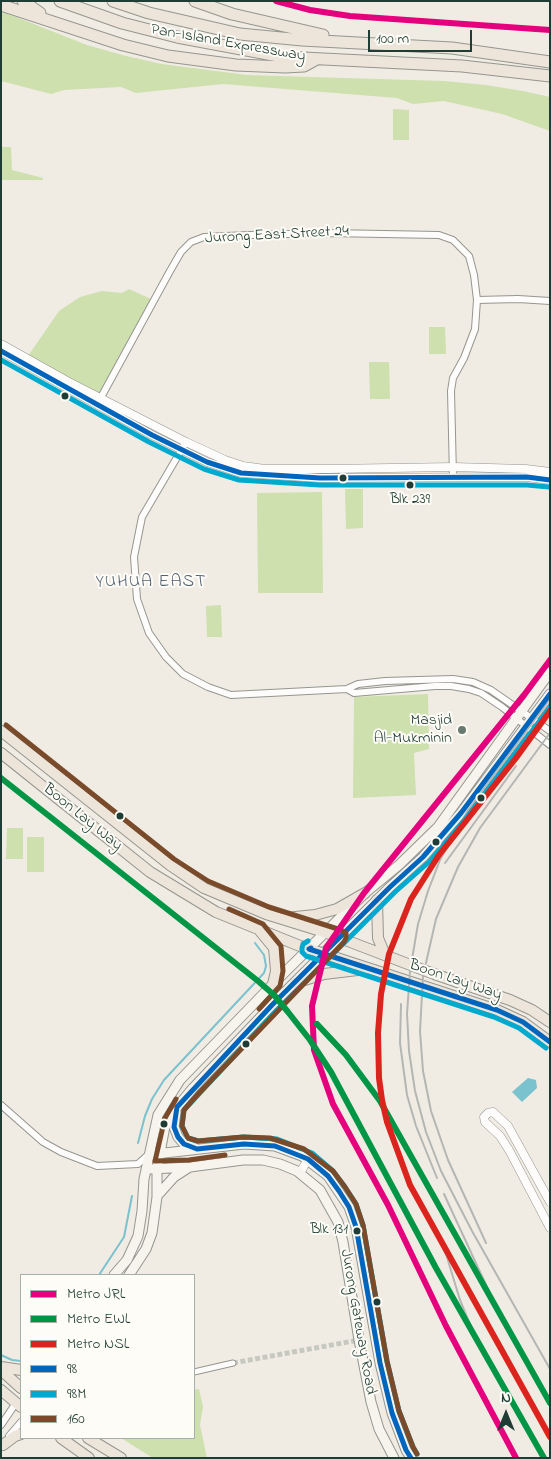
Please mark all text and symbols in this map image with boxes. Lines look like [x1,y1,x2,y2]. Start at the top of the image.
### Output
scale bar [371,20,475,52]
street label: Pan-Island Expressway [149,21,307,67]
text: 100 m [376,28,409,50]
street label: Jurong East Street 24 [205,223,349,249]
unlabelled marker [60,391,70,401]
unlabelled marker [338,473,348,483]
marker: Blk 239 [405,480,415,490]
place label: Blk 239 [390,492,430,510]
district label: YUHUA EAST [94,572,208,594]
place label: Masjid Al-Mukminin [374,711,452,749]
marker: Masjid Al-Mukminin [456,724,468,736]
street label: Boon Lay Way [38,780,126,856]
unlabelled marker [476,793,486,803]
unlabelled marker [115,811,125,821]
unlabelled marker [431,837,441,847]
street label: Boon Lay Way [406,956,504,1006]
unlabelled marker [241,1039,251,1049]
unlabelled marker [159,1119,169,1129]
place label: Blk 131 [310,1222,348,1240]
marker: Blk 131 [352,1226,362,1236]
street label: Jurong Gateway Road [335,1248,379,1396]
legend [20,1274,195,1439]
text: Metro JRL [67,1283,125,1305]
unlabelled marker [372,1297,382,1307]
text: Metro EWL [67,1308,130,1330]
text: Metro NSL [67,1333,129,1355]
text: 98 [67,1358,77,1380]
text: 98M [67,1383,86,1405]
text: N [501,1388,511,1409]
north arrow [481,1389,531,1439]
text: 160 [67,1408,85,1430]

